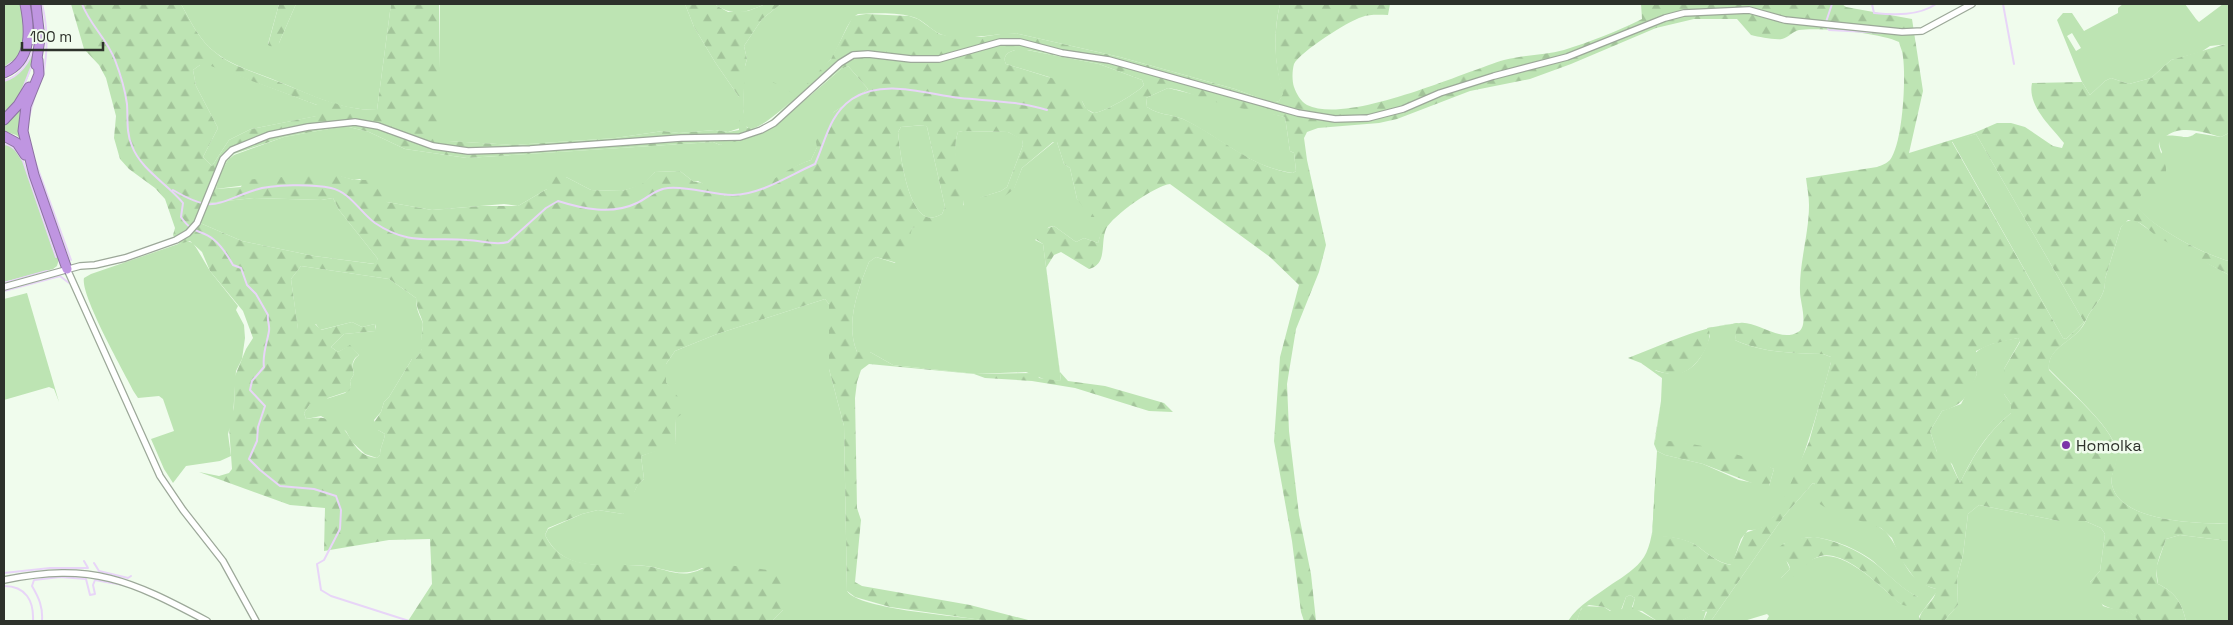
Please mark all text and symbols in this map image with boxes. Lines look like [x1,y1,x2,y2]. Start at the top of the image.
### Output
scale bar [22,20,104,52]
text: 100 m [30,27,72,46]
place label: Homolka [2076,435,2142,456]
marker: Homolka [2060,439,2072,451]

